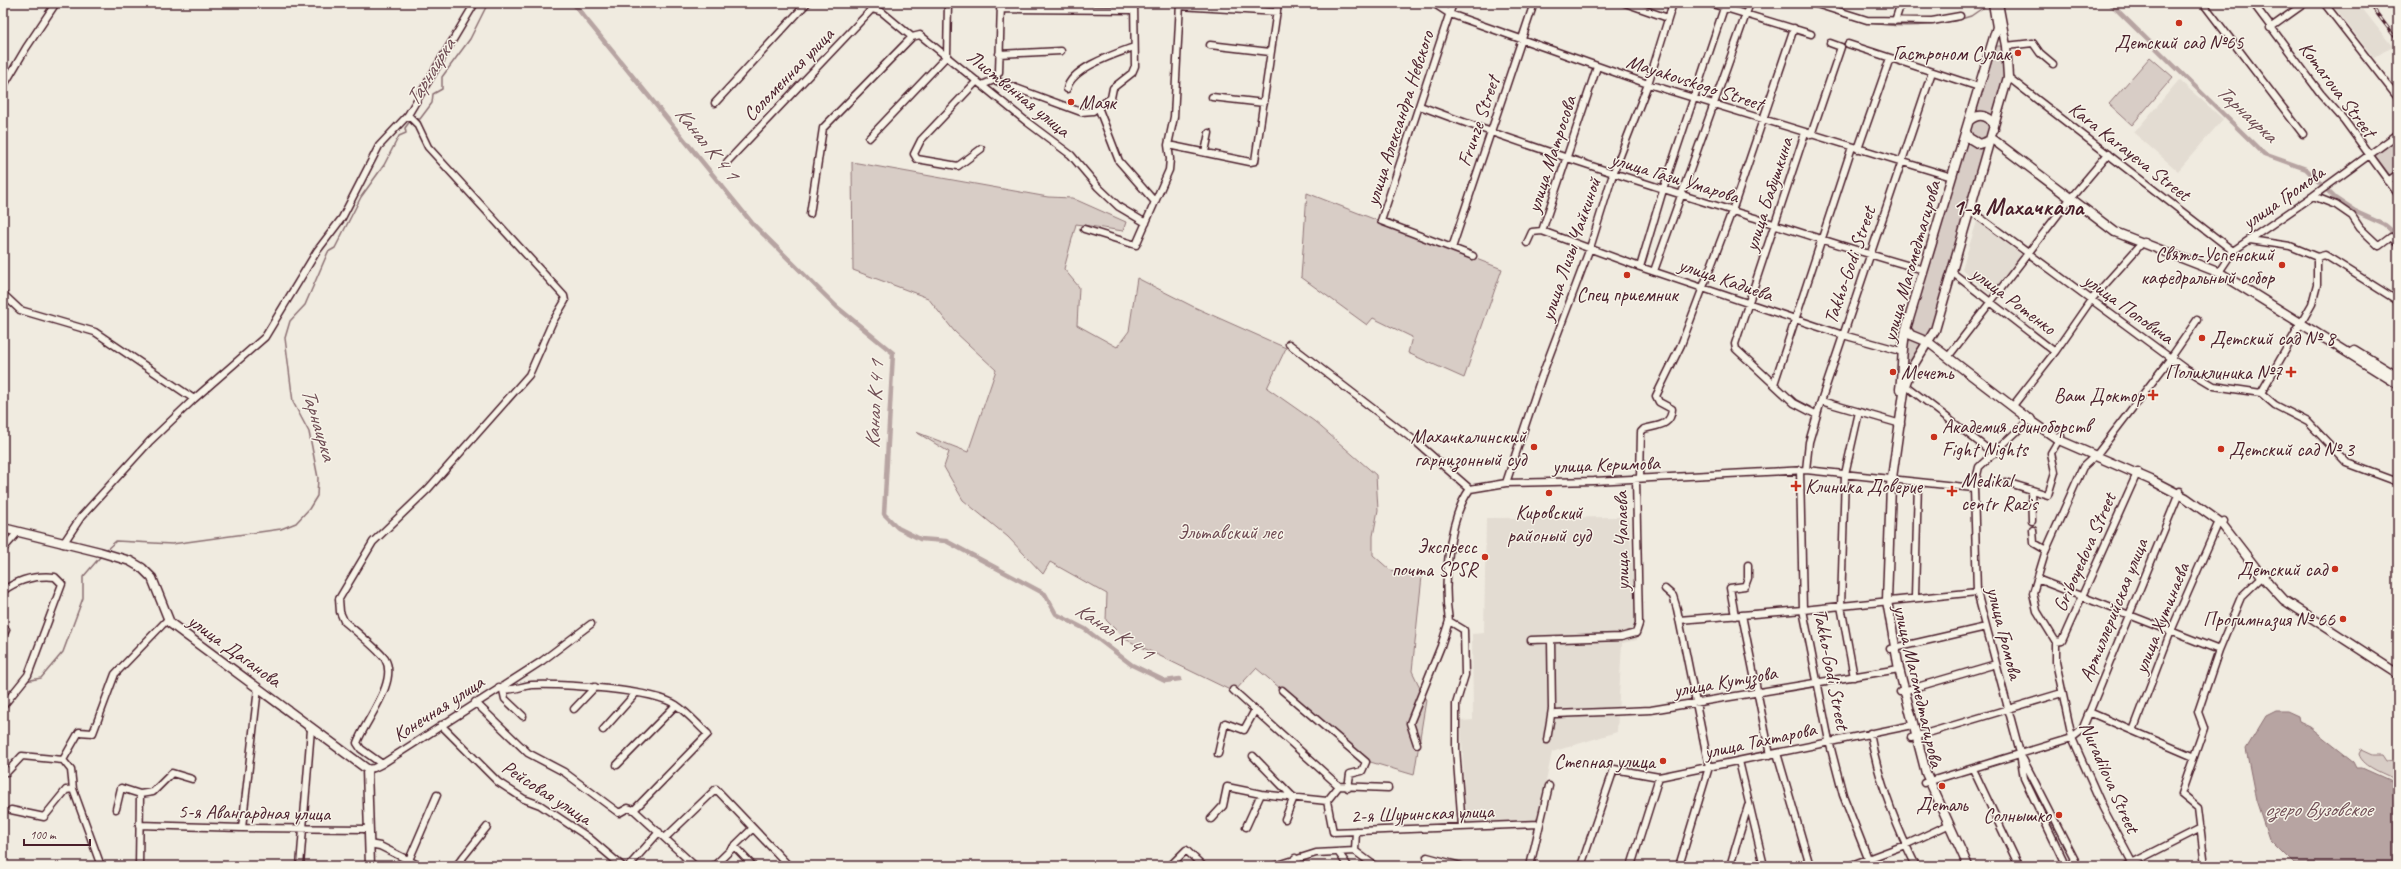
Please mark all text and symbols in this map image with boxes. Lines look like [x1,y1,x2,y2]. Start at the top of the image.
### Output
marker: Детский сад №65 [2174,18,2184,28]
street label: Соломенная улица [738,21,841,126]
street label: улица Александра Невского [1359,27,1440,210]
place label: Детский сад №65 [2114,30,2245,55]
water label: Тарнаирка [399,32,462,110]
street label: Komarova Street [2294,37,2384,145]
place label: Гастроном Сулак [1893,41,2012,66]
street label: Лиственная улица [962,44,1076,143]
marker: Гастроном Сулак [2013,48,2023,58]
street label: Mayakovskogo Street [1623,49,1770,117]
street label: Frunze Street [1451,70,1507,170]
water label: Тарнаирка [2211,78,2284,149]
place label: Маяк [1079,90,1117,115]
street label: улица Матросова [1521,91,1582,217]
street label: Kara Karayeva Street [2064,96,2197,208]
marker: Маяк [1066,97,1076,107]
water label: Канал К 4 1 [670,101,747,188]
street label: улица Бабушкина [1738,133,1799,255]
street label: улица Гази Умарова [1607,146,1744,209]
street label: улица Громова [2237,159,2331,235]
street label: улица Лизы Чайкиной [1534,173,1607,325]
street label: улица Магомедтагирова [1876,177,1947,345]
district label: 1-я Махачкала [1952,192,2085,222]
street label: Takho-Godi Street [1818,201,1882,327]
place label: Свято-Успенский кафедральный собор [2140,242,2276,290]
street label: улица Кадиева [1675,251,1777,308]
street label: улица Ротенко [1966,260,2062,341]
marker: Свято-Успенский кафедральный собор [2277,260,2287,270]
street label: улица Поповича [2078,267,2180,350]
marker: Спец приемник [1622,270,1632,280]
place label: Спец приемник [1576,282,1679,307]
place label: Детский сад № 8 [2210,326,2337,351]
marker: Детский сад № 8 [2197,333,2207,343]
water label: Канал К 4 1 [859,357,889,449]
place label: Мечеть [1901,360,1955,385]
place label: Поликлиника №7 [2165,360,2283,385]
marker: Поликлиника №7 [2285,366,2297,378]
marker: Мечеть [1888,367,1898,377]
place label: Ваш Доктор [2054,383,2145,408]
water label: Тарнаирка [296,385,343,465]
marker: Ваш Доктор [2147,389,2159,401]
place label: Академия единоборств Fight Nights [1942,414,2096,462]
place label: Махачкалинский гарнизонный суд [1411,424,1528,473]
marker: Академия единоборств Fight Nights [1929,432,1939,442]
place label: Детский сад № 3 [2229,437,2356,462]
marker: Махачкалинский гарнизонный суд [1529,442,1539,452]
marker: Детский сад № 3 [2216,444,2226,454]
street label: улица Керимова [1551,450,1661,479]
place label: Medikal centr Razis [1961,468,2040,516]
place label: Клиника Доверие [1805,474,1923,499]
marker: Клиника Доверие [1790,480,1802,492]
marker: Medikal centr Razis [1946,485,1958,497]
street label: Griboyedova Street [2047,487,2123,615]
marker: Кировский районый суд [1544,488,1554,498]
street label: улица Чапаева [1608,490,1635,592]
place label: Кировский районый суд [1507,500,1592,548]
park label: Эльтавский лес [1177,520,1284,545]
street label: Артиллерийская улица [2073,533,2154,685]
place label: Экспресс почта SPSR [1392,534,1479,582]
marker: Экспресс почта SPSR [1480,552,1490,562]
street label: улица Хутинаева [2128,557,2196,678]
place label: Детский сад [2237,557,2329,582]
marker: Детский сад [2330,564,2340,574]
street label: улица Громова [1981,583,2029,684]
water label: Канал К 4 1 [1071,597,1161,668]
street label: улица Магомедтагирова [1887,602,1950,771]
street label: Takho-Godi Street [1808,607,1856,734]
place label: Прогимназия № 66 [2203,607,2336,632]
street label: улица Даганова [182,608,287,693]
marker: Прогимназия № 66 [2338,614,2348,624]
street label: улица Кутузова [1670,660,1780,704]
street label: Конечная улица [388,669,490,747]
street label: улица Тахтарова [1701,716,1820,765]
street label: Nuradilova Street [2074,718,2146,839]
place label: Степная улица [1554,749,1657,774]
street label: Рейсовая улица [497,754,598,832]
marker: Степная улица [1658,756,1668,766]
marker: Деталь [1937,781,1947,791]
place label: Деталь [1916,792,1969,817]
water label: озеро Вузовское [2264,796,2375,823]
street label: 2-я Шуринская улица [1350,798,1496,828]
street label: 5-я Авангардная улица [178,799,332,826]
place label: Солнышко [1983,803,2052,828]
marker: Солнышко [2054,810,2064,820]
scale bar [24,821,90,847]
text: 100 m [30,827,57,843]

